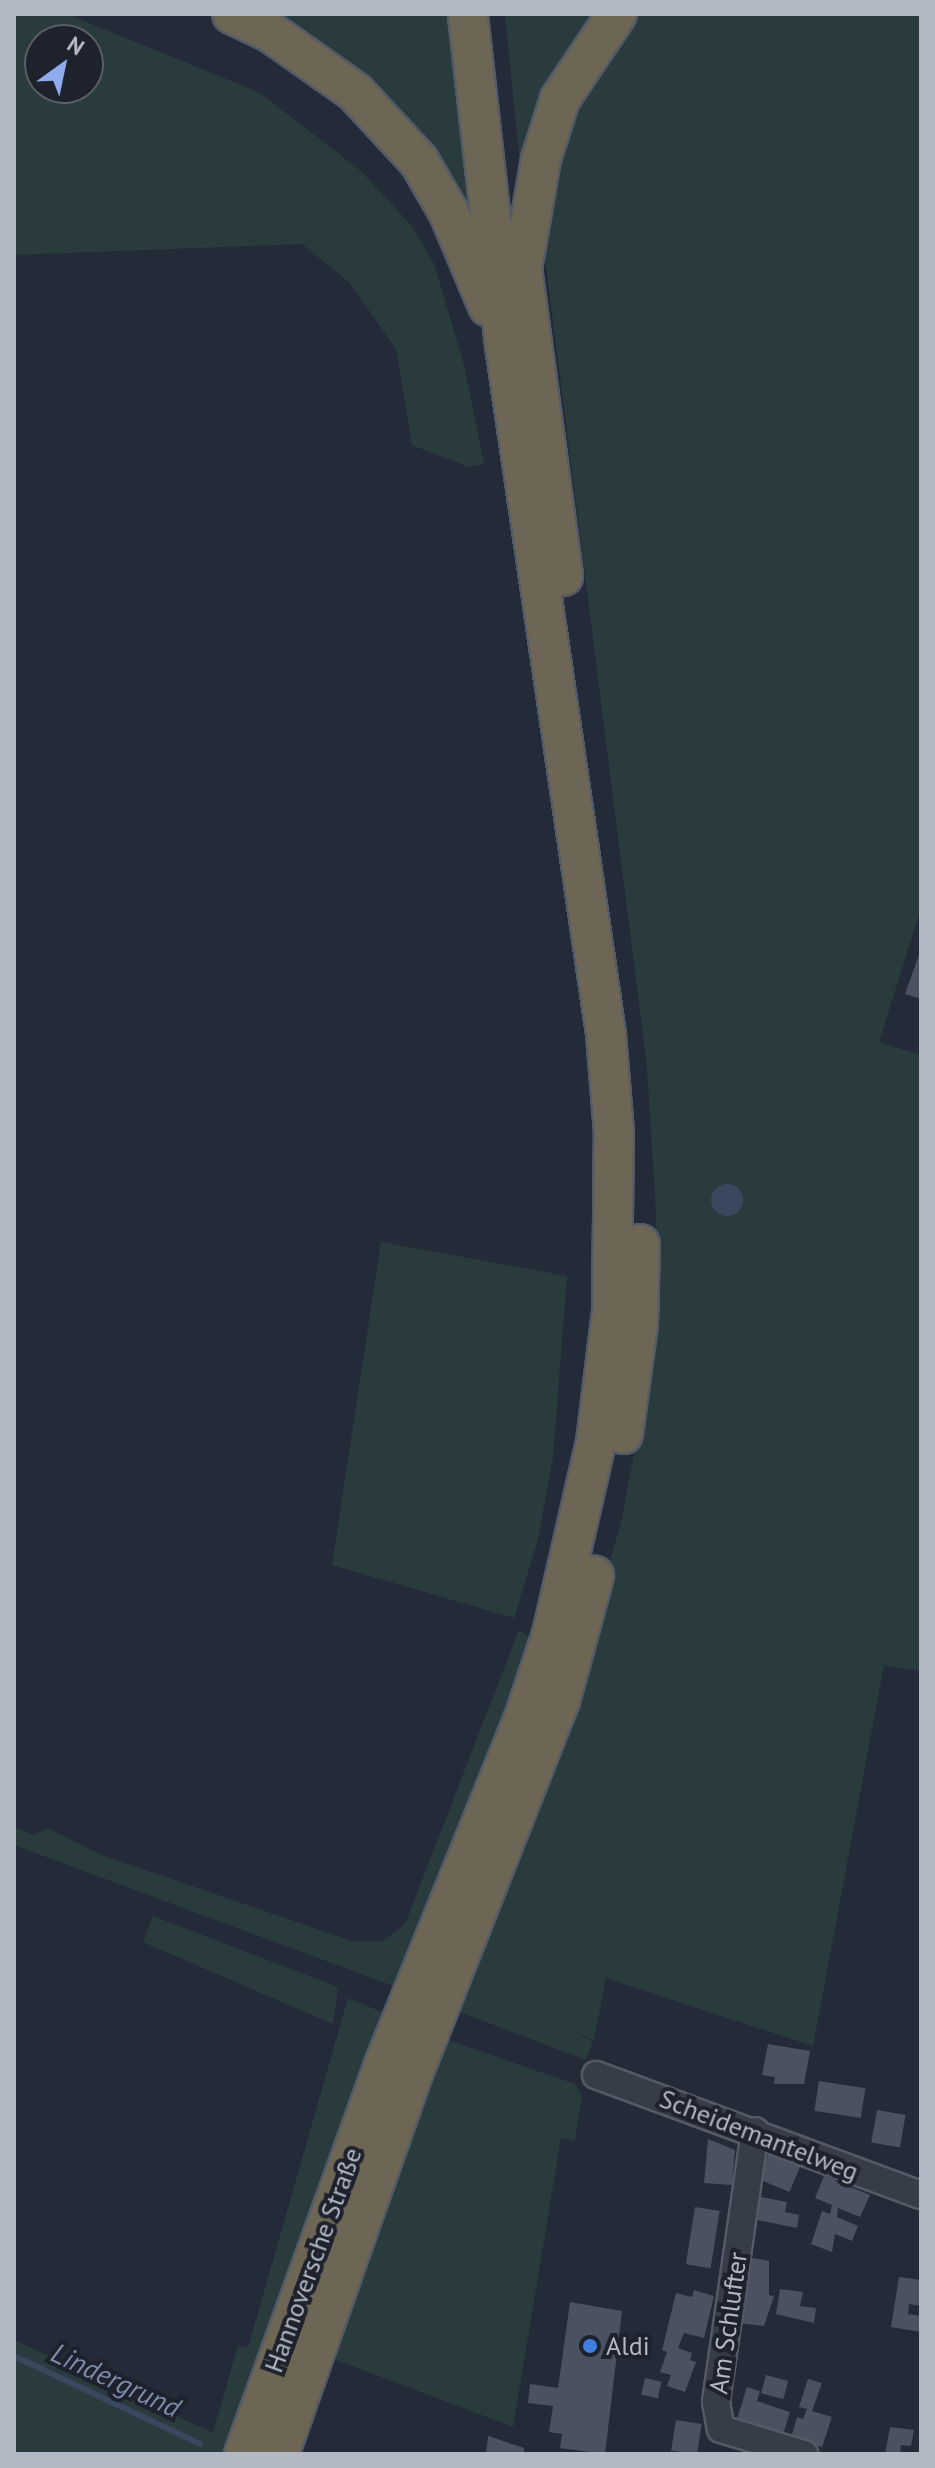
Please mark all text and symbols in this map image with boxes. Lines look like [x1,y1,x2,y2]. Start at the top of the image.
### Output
north arrow [24,24,104,104]
text: N [62,30,90,61]
street label: Scheidemantelweg [655,2083,863,2187]
street label: Hannoversche Straße [258,2143,368,2377]
street label: Am Schlufter [703,2250,753,2396]
place label: Aldi [606,2330,650,2362]
water label: Lindergrund [46,2336,186,2424]
marker: Aldi [581,2337,599,2355]

